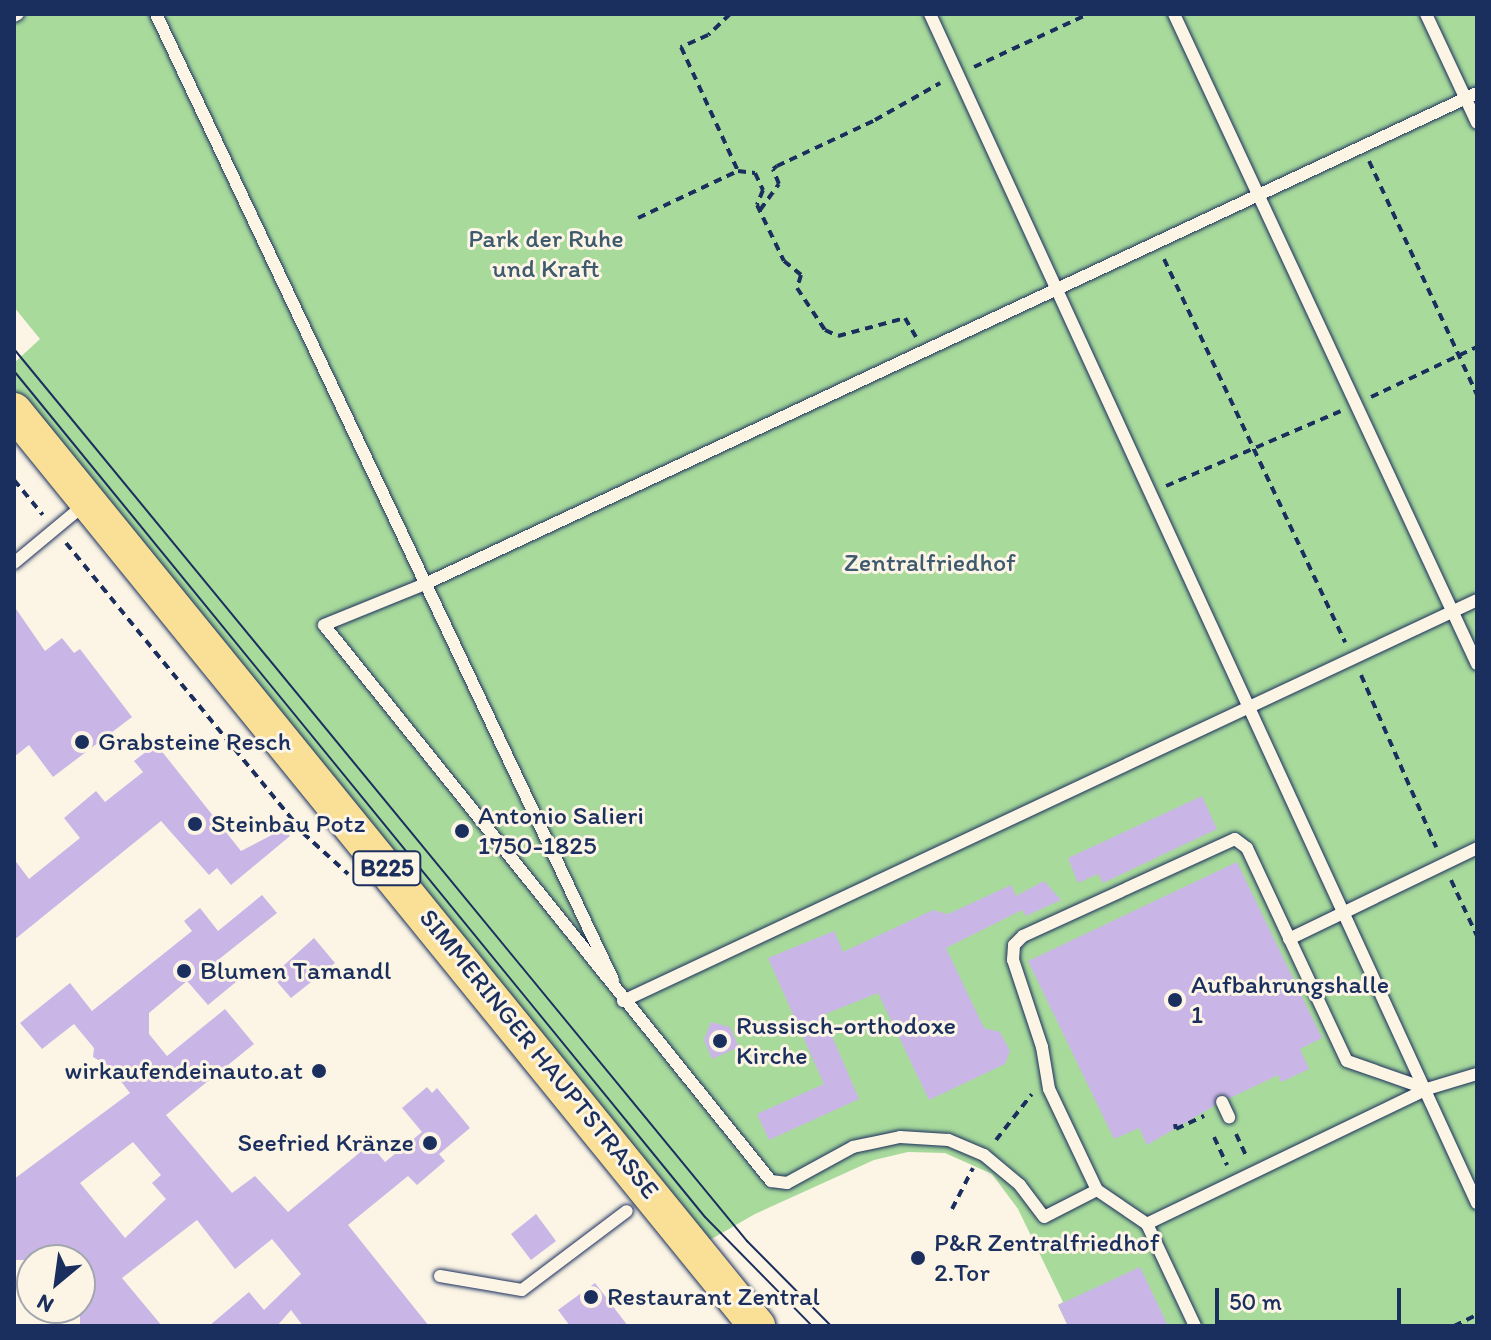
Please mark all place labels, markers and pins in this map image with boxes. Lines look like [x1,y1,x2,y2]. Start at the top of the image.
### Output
place label: Grabsteine Resch [98,726,291,758]
marker: Grabsteine Resch [73,733,91,751]
place label: Antonio Salieri 1750-1825 [478,800,644,862]
place label: Steinbau Potz [211,808,364,840]
marker: Steinbau Potz [186,815,204,833]
marker: Antonio Salieri 1750-1825 [453,822,471,840]
place label: Blumen Tamandl [200,955,388,987]
marker: Blumen Tamandl [175,962,193,980]
place label: Aufbahrungshalle 1 [1191,969,1389,1030]
marker: Aufbahrungshalle 1 [1166,991,1184,1009]
place label: Russisch-orthodoxe Kirche [736,1010,956,1072]
marker: Russisch-orthodoxe Kirche [711,1032,729,1050]
place label: wirkaufendeinauto.at [64,1055,303,1087]
marker: wirkaufendeinauto.at [310,1062,328,1080]
place label: Seefried Kränze [237,1127,414,1159]
marker: Seefried Kränze [421,1134,439,1152]
place label: P&R Zentralfriedhof 2.Tor [934,1227,1160,1288]
marker: P&R Zentralfriedhof 2.Tor [909,1249,927,1267]
place label: Restaurant Zentral [607,1281,820,1313]
marker: Restaurant Zentral [582,1288,600,1306]

